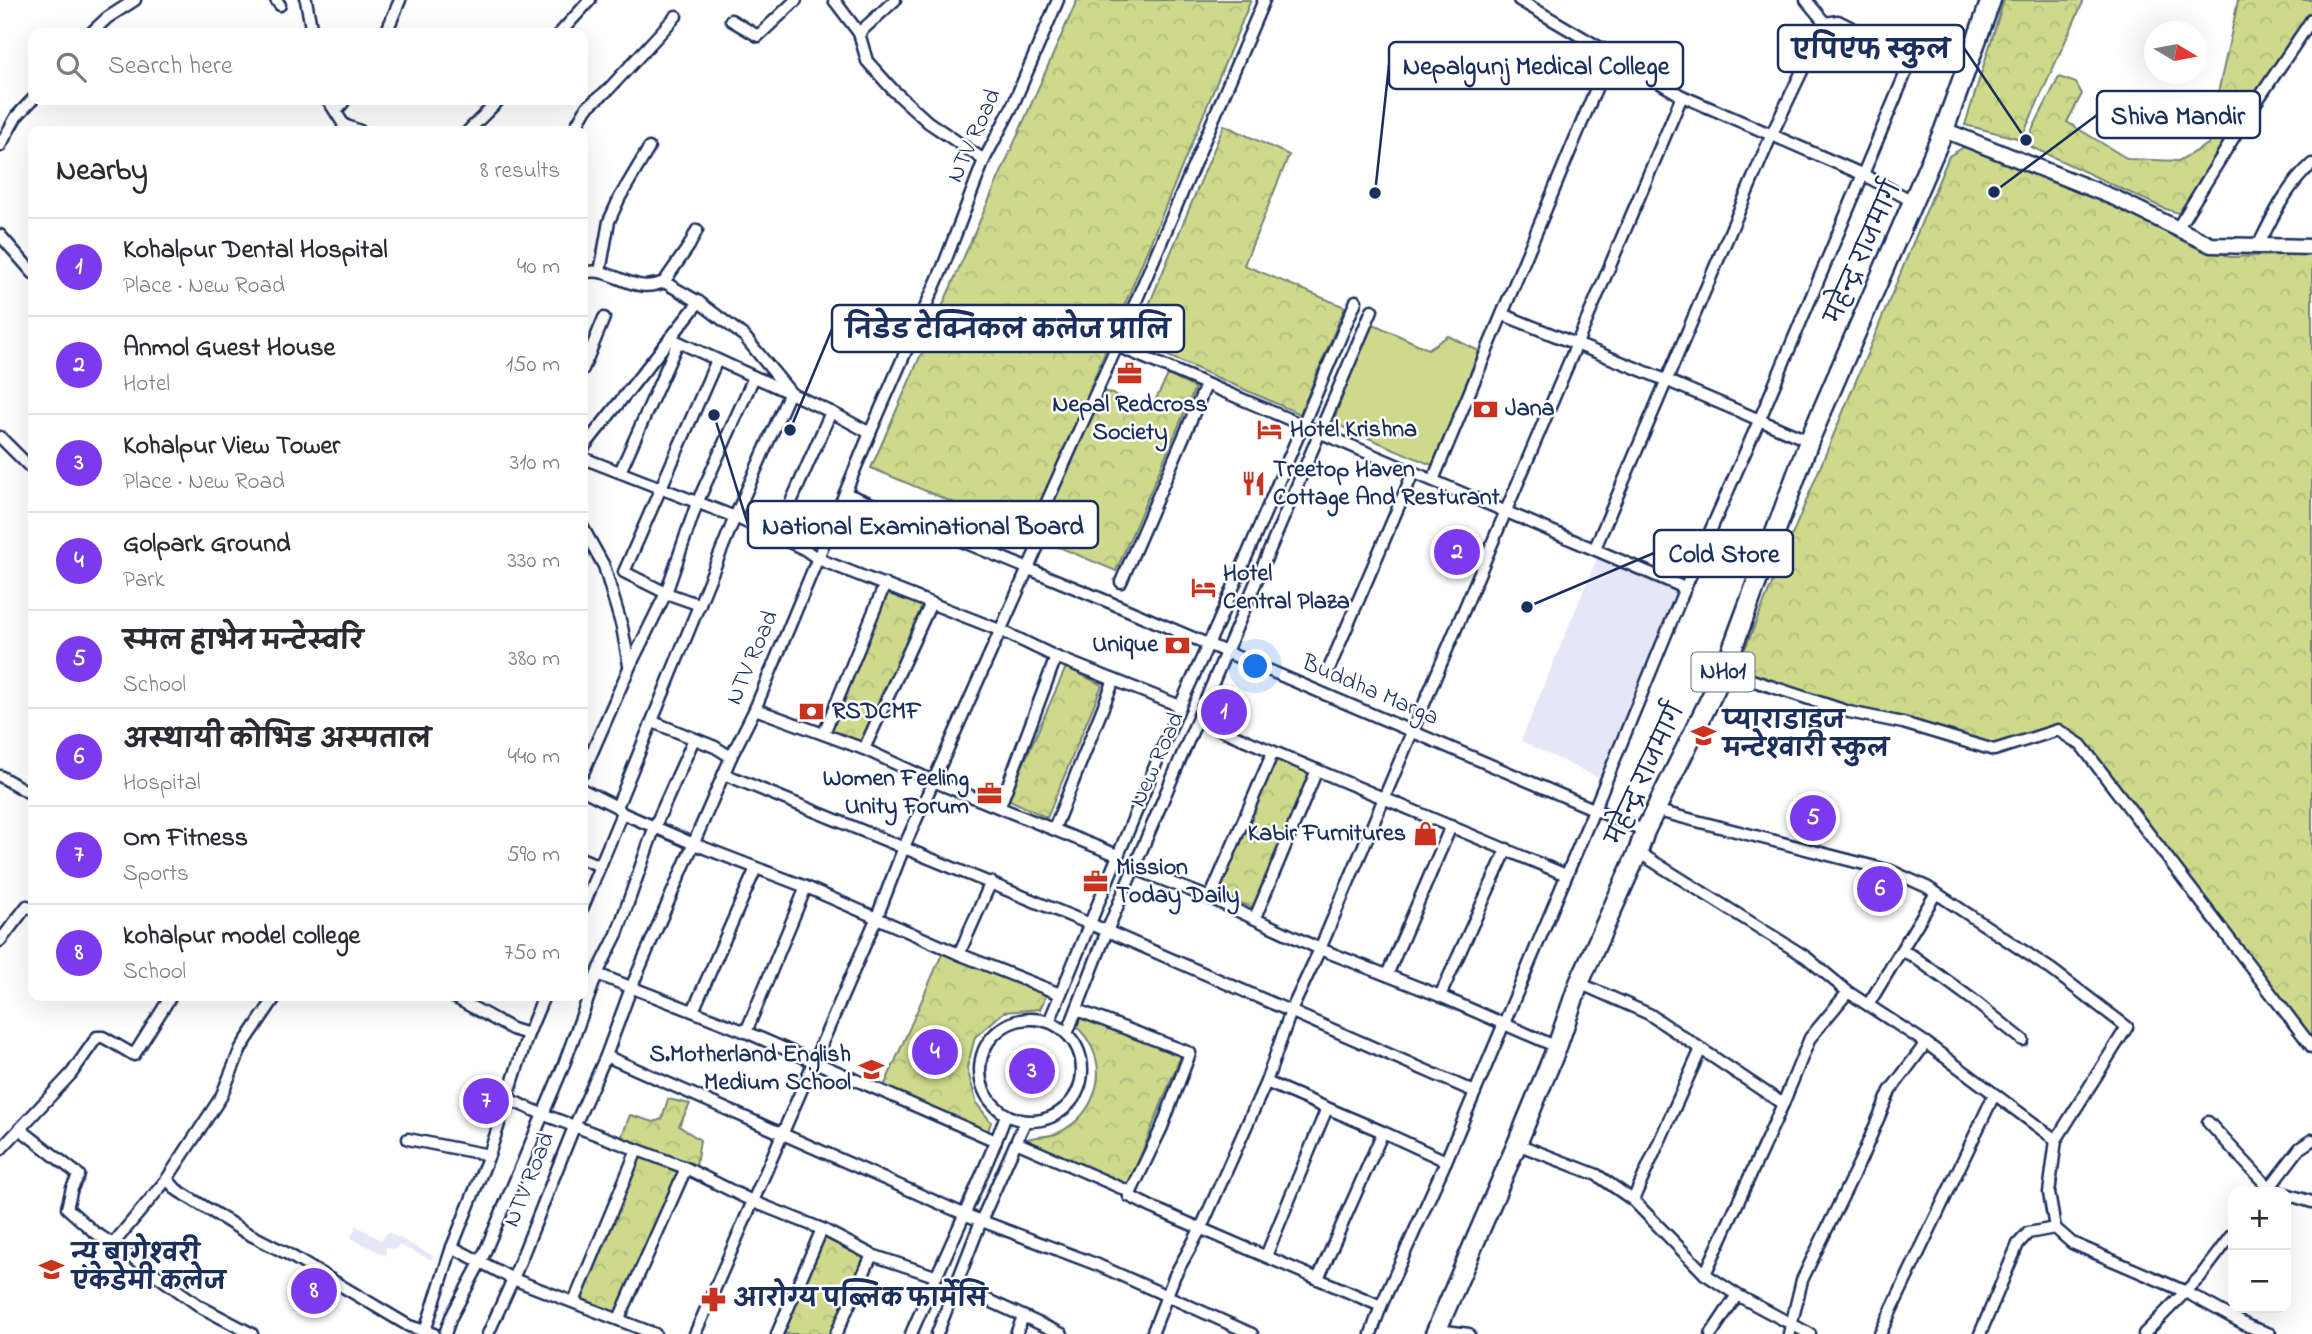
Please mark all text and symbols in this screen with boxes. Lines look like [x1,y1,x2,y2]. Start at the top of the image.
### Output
north arrow [2144,21,2207,84]
callout: एपिएफ स्कुल [1778,25,1964,72]
search box [28,28,588,105]
text: एपिएफ स्कुल [1790,29,1953,71]
callout: Nepalgunj Medical College [1389,42,1683,89]
icon: search [52,48,90,86]
text: Search here [108,48,233,86]
text: Nepalgunj Medical College [1403,49,1671,88]
street label: NTV Road [939,83,1011,189]
callout: Shiva Mandir [2097,91,2260,138]
text: Shiva Mandir [2111,99,2246,137]
text: Nearby [56,150,148,194]
text: 8 results [480,155,560,188]
street label: महेन्द्र राजमार्ग [1813,173,1913,331]
text: Kohalpur Dental Hospital [123,232,388,270]
text: 1 [75,251,83,284]
text: 40 m [517,251,560,284]
text: Place · New Road [123,270,285,303]
callout: निडेड टेक्निकल कलेज प्रालि [832,305,1184,352]
text: निडेड टेक्निकल कलेज प्रालि [844,307,1173,351]
text: Anmol Guest House [123,330,335,368]
text: 2 [73,349,85,382]
text: 150 m [506,349,560,382]
office icon: Nepal Redcross Society [1116,360,1144,388]
text: Hotel [123,368,170,401]
place label: Nepal Redcross Society [1052,388,1208,452]
place label: Jana [1505,392,1555,427]
bank icon: Jana [1471,395,1499,423]
place label: Hotel Krishna [1290,413,1417,448]
hotel icon: Hotel Krishna [1256,416,1284,444]
text: Kohalpur View Tower [123,428,340,466]
text: 3 [74,447,84,480]
text: 310 m [510,447,560,480]
place label: Treetop Haven Cottage And Resturant [1273,453,1501,517]
text: Place · New Road [123,466,285,499]
restaurant icon: Treetop Haven Cottage And Resturant [1239,470,1267,498]
callout: National Examinational Board [748,501,1098,548]
text: National Examinational Board [762,509,1084,547]
text: Golpark Ground [123,526,291,564]
pin: 2 [1434,526,1480,578]
callout: Cold Store [1654,530,1793,577]
text: Cold Store [1668,537,1781,575]
text: 4 [74,545,84,578]
text: 330 m [507,545,560,578]
place label: Hotel Central Plaza [1223,557,1350,620]
text: Park [123,564,165,597]
hotel icon: Hotel Central Plaza [1189,574,1217,602]
street label: NTV Road [717,605,789,711]
text: स्मल हाभेन मन्टेस्वरि [123,624,363,662]
place label: Unique [1092,628,1159,663]
bank icon: Unique [1164,631,1192,659]
text: 5 [72,643,86,676]
text: 380 m [508,643,560,676]
street label: Buddha Marga [1295,646,1444,736]
your location [1238,649,1272,683]
road number: NH01 [1692,652,1754,692]
text: School [123,669,186,702]
pin: 1 [1201,686,1247,738]
place label: RSDCMF [832,695,922,730]
street label: महेन्द्र राजमार्ग [1594,695,1696,853]
bank icon: RSDCMF [798,698,826,726]
place label: प्याराडाइज मन्टेश्वारी स्कुल [1721,705,1891,768]
street label: New Road [1121,706,1195,813]
text: अस्थायी कोभिड अस्पताल [123,722,431,760]
school or university icon: प्याराडाइज मन्टेश्वारी स्कुल [1689,722,1717,750]
text: 6 [74,741,84,774]
text: 440 m [508,741,560,774]
place label: Women Feeling Unity Forum [823,762,969,826]
text: Hospital [123,767,201,800]
office icon: Women Feeling Unity Forum [975,779,1003,807]
pin: 5 [1790,792,1836,844]
place label: Kabir Furnitures [1248,817,1406,852]
text: Om Fitness [123,820,248,858]
shop icon: Kabir Furnitures [1412,820,1440,848]
text: 7 [74,839,84,872]
text: 590 m [506,839,560,872]
place label: Mission Today Daily [1116,851,1239,915]
text: Sports [123,858,189,891]
pin: 6 [1857,863,1903,915]
office icon: Mission Today Daily [1082,868,1110,896]
text: kohalpur model college [123,918,360,956]
text: 8 [75,937,83,970]
text: 750 m [504,937,560,970]
text: School [123,956,186,989]
pin: 4 [912,1026,958,1078]
place label: S.Motherland English Medium School [649,1038,851,1101]
pin: 3 [1009,1045,1055,1097]
school or university icon: S.Motherland English Medium School [857,1055,885,1083]
pin: 7 [463,1075,509,1127]
street label: NTV Road [495,1127,565,1233]
map controls [2228,1187,2291,1313]
button: + [2228,1187,2291,1250]
place label: न्यु बागेश्वरी एकेडेमी कलेज [70,1233,228,1301]
button: − [2228,1250,2291,1313]
school or university icon: न्यु बागेश्वरी एकेडेमी कलेज [38,1255,66,1283]
pin: 8 [291,1265,337,1317]
place label: आरोग्य पब्लिक फार्मेसि [734,1278,990,1318]
pharmacy icon: आरोग्य पब्लिक फार्मेसि [700,1286,728,1314]

